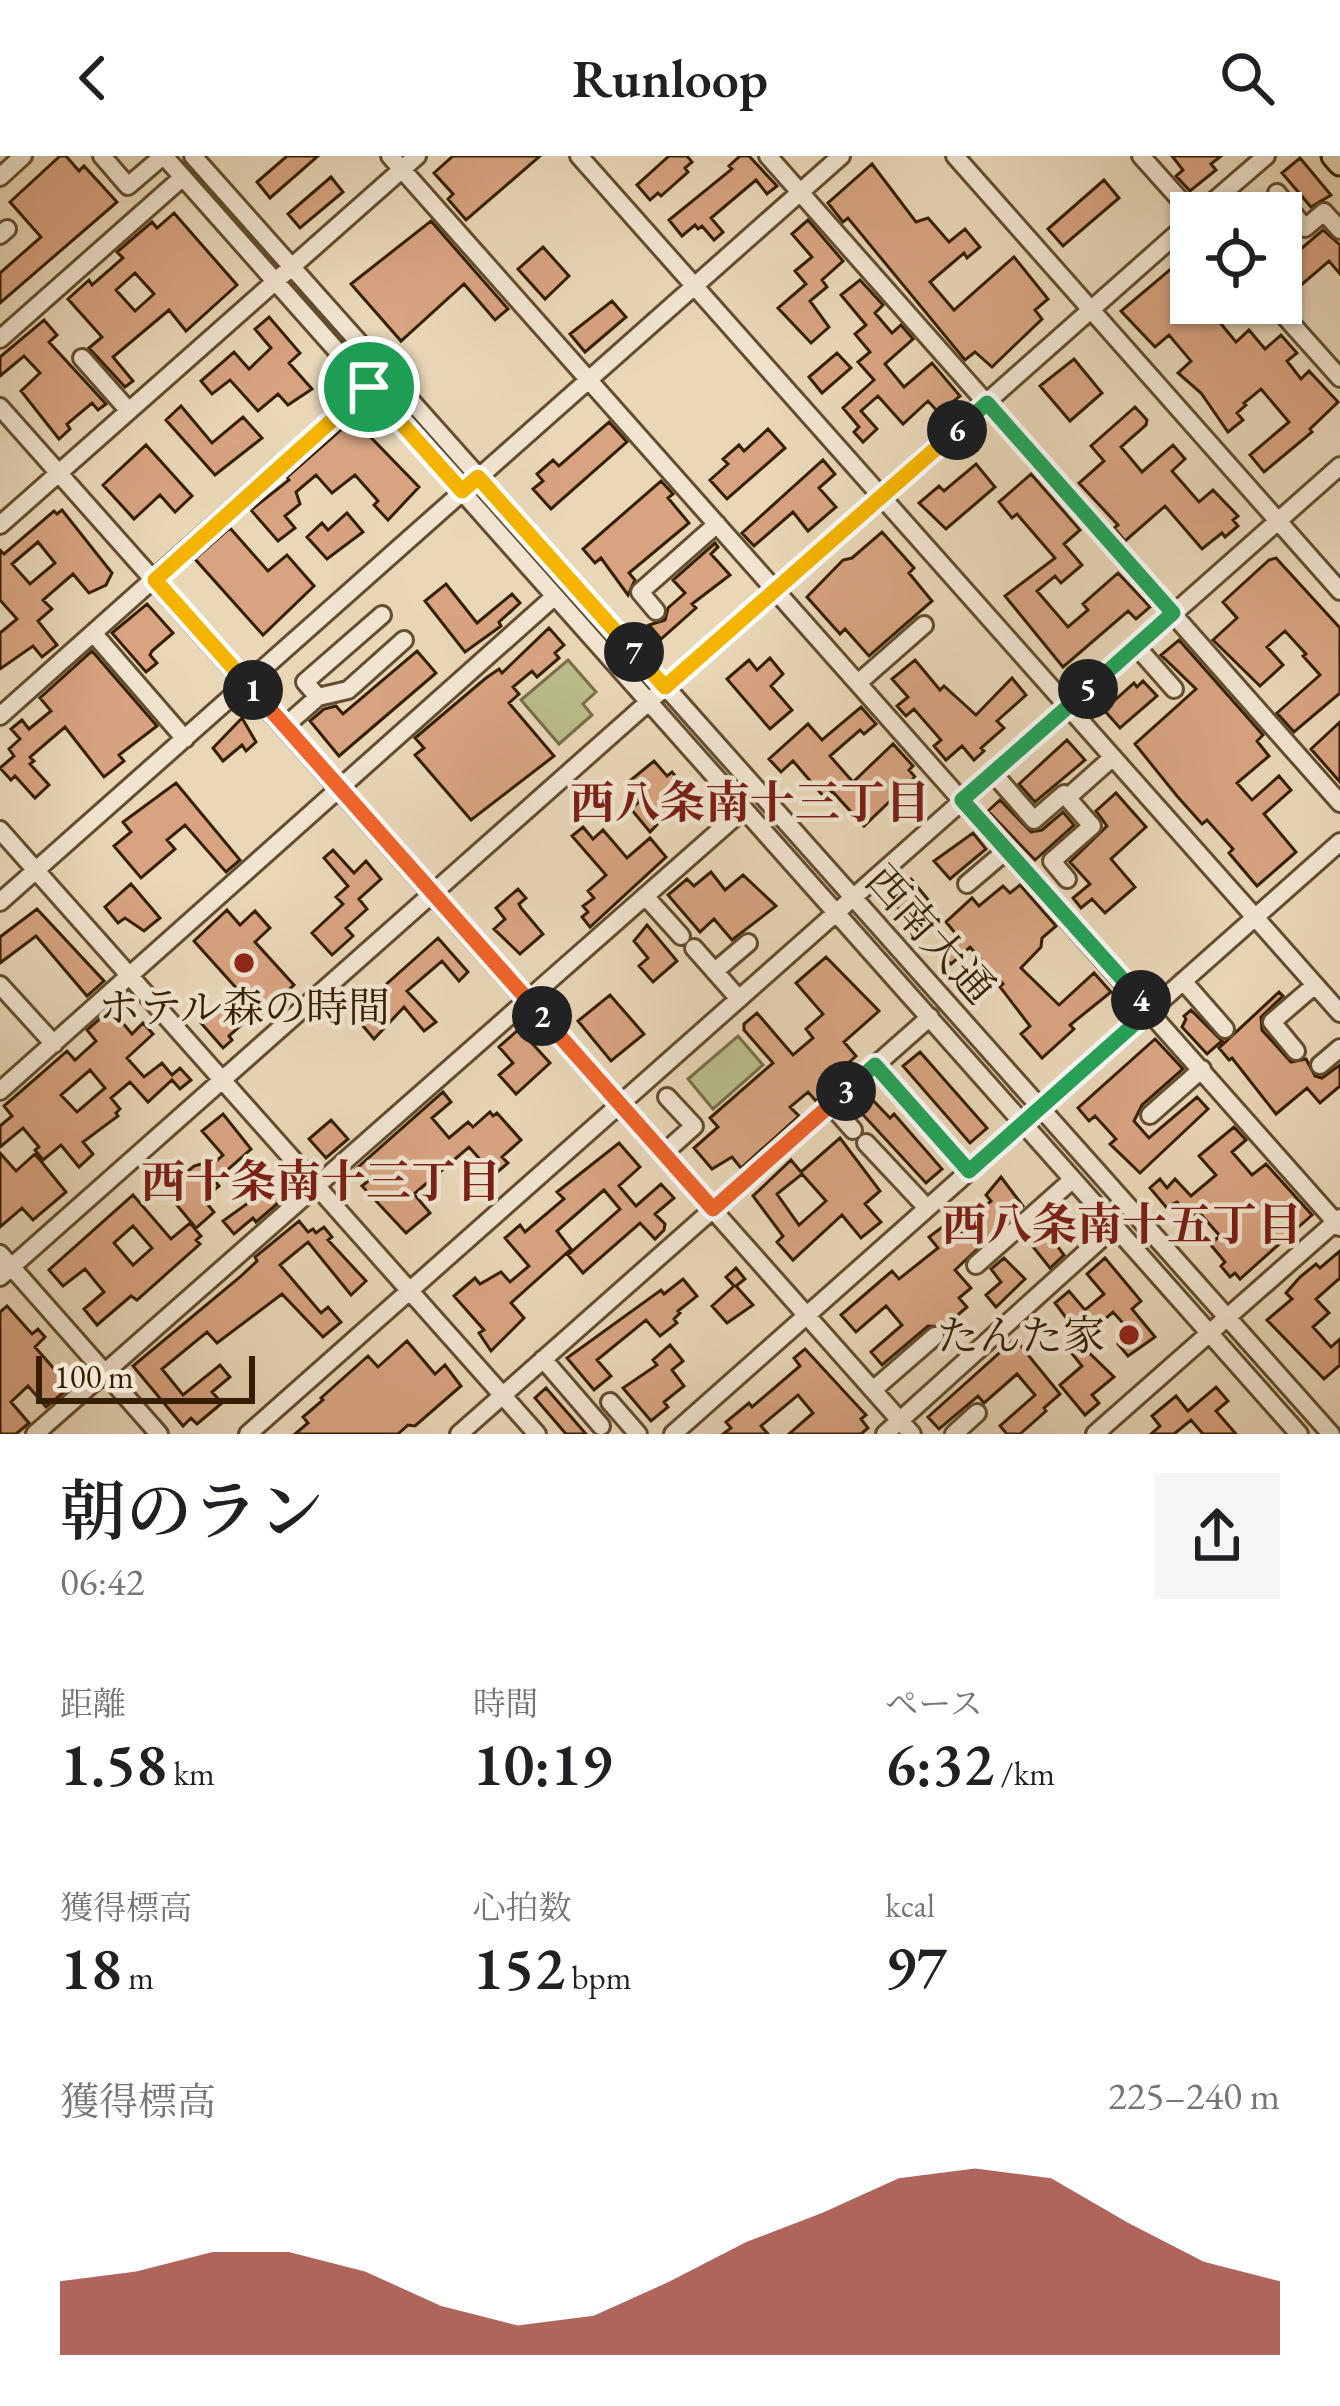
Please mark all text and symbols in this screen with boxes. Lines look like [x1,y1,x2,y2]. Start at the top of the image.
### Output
text: Runloop [572,43,768,113]
icon: back [60,45,126,111]
icon: search [1214,45,1280,111]
map controls [1170,192,1302,324]
button: locate [1170,192,1302,324]
pin [318,336,420,438]
icon: arrive [336,354,402,420]
pin: 6 [927,400,987,460]
text: 6 [948,408,966,451]
pin: 7 [604,622,664,682]
text: 7 [625,630,643,673]
pin: 5 [1058,659,1118,719]
pin: 1 [223,660,283,720]
text: 5 [1079,667,1097,710]
text: 1 [244,668,262,711]
district label: 西八条南十三丁目 [570,773,930,831]
street label: 西南大通 [854,854,1007,1015]
marker: ホテル森の時間 [231,950,257,976]
pin: 4 [1111,970,1171,1030]
text: 4 [1132,978,1150,1021]
place label: ホテル森の時間 [98,980,390,1035]
pin: 2 [512,986,572,1046]
text: 2 [533,994,551,1037]
pin: 3 [816,1061,876,1121]
text: 3 [837,1069,855,1112]
district label: 西十条南十三丁目 [141,1152,501,1210]
district label: 西八条南十五丁目 [942,1195,1302,1253]
place label: たんた家 [937,1308,1105,1363]
marker: たんた家 [1116,1322,1142,1348]
scale bar [36,1350,255,1403]
text: 100 m [54,1355,134,1398]
text: 朝のラン [60,1468,324,1554]
button: share [1154,1473,1280,1599]
text: 06:42 [60,1556,145,1607]
text: 距離 [60,1682,126,1725]
text: 時間 [473,1682,539,1725]
text: ペース [885,1682,983,1725]
text: 1.58 [60,1725,167,1803]
text: 10:19 [473,1725,612,1803]
text: 6:32 [885,1725,994,1803]
text: km [167,1752,215,1795]
text: /km [994,1752,1055,1795]
text: kcal [885,1884,935,1927]
text: 獲得標高 [60,1886,192,1929]
text: 心拍数 [473,1886,572,1929]
text: 97 [885,1927,947,2005]
text: 18 [60,1929,122,2007]
text: 152 [473,1929,565,2007]
text: m [122,1956,154,1999]
text: bpm [565,1956,631,1999]
text: 225–240 m [1108,2070,1280,2121]
text: 獲得標高 [60,2076,216,2127]

